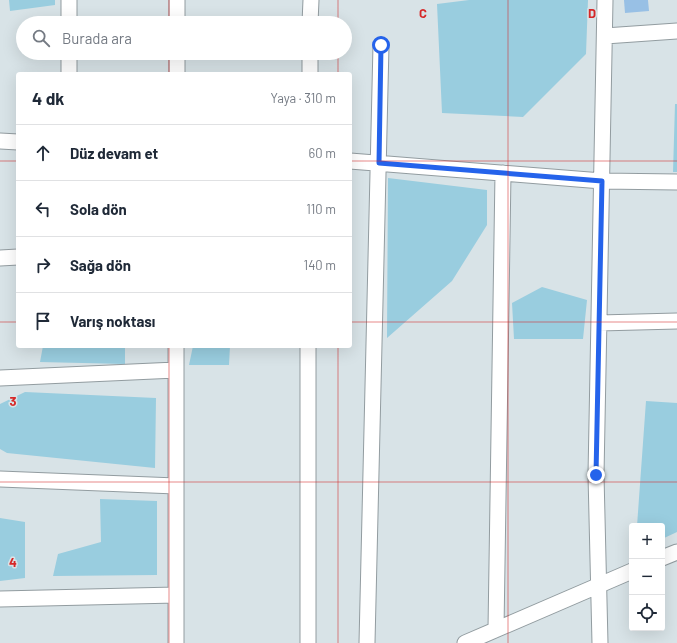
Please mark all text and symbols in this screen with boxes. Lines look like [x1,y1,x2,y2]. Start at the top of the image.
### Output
text: C [419,5,427,21]
text: D [588,5,596,21]
search box [16,16,352,60]
icon: search [30,27,52,49]
text: Burada ara [62,29,132,47]
route start [372,36,390,54]
text: 4 dk [32,88,64,108]
text: Yaya · 310 m [270,90,336,106]
icon: ahead [32,142,54,164]
text: Düz devam et [70,144,158,162]
text: 60 m [309,145,336,161]
icon: left [32,198,54,220]
text: Sola dön [70,200,127,218]
text: 110 m [306,201,336,217]
icon: right [32,254,54,276]
text: Sağa dön [70,256,131,274]
text: 140 m [304,257,336,273]
icon: arrive [32,310,54,332]
text: Varış noktası [70,312,155,330]
text: 3 [9,393,17,409]
route end [587,466,605,484]
map controls [629,523,665,631]
button: + [629,523,665,559]
text: 4 [9,554,17,570]
button: − [629,559,665,595]
button: locate [629,595,665,631]

